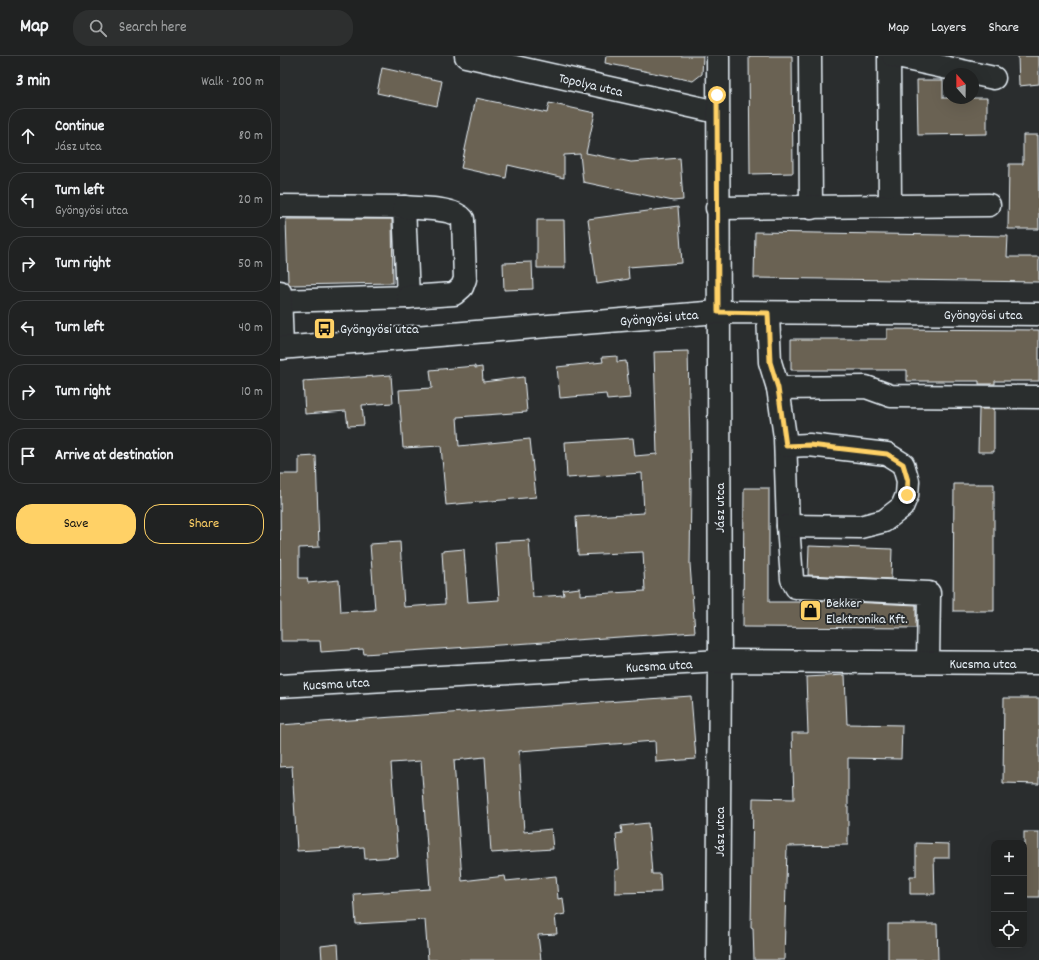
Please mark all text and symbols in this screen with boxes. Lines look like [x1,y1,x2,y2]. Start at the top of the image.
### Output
search box [73,10,353,46]
text: Map [20,14,49,41]
icon: search [87,17,109,39]
text: Search here [119,17,187,39]
text: Map [888,18,909,38]
text: Layers [931,18,966,38]
text: Share [988,18,1019,38]
north arrow [943,68,979,104]
street label: Topolya utca [556,69,625,103]
text: 3 min [16,70,50,94]
text: Walk · 200 m [201,73,264,92]
route start [708,86,726,104]
text: Continue [55,116,104,138]
icon: ahead [17,125,39,147]
text: 80 m [239,127,263,146]
text: Jász utca [55,138,101,157]
text: Turn left [55,180,104,202]
icon: left [17,189,39,211]
text: 20 m [238,191,263,210]
text: Gyöngyösi utca [55,202,128,221]
icon: right [17,253,39,275]
text: Turn right [55,253,111,275]
text: 50 m [238,255,263,274]
street label: Gyöngyösi utca [619,306,700,332]
street label: Gyöngyösi utca [944,306,1023,326]
bus stop icon: Gyöngyösi utca [312,315,338,341]
icon: left [17,317,39,339]
text: Turn left [55,317,104,339]
text: 40 m [239,319,263,338]
place label: Gyöngyösi utca [340,320,419,340]
icon: right [17,381,39,403]
text: Turn right [55,381,111,403]
text: 10 m [241,383,263,402]
icon: arrive [17,445,39,467]
text: Arrive at destination [55,445,173,467]
street label: Jász utca [711,483,731,533]
route end [898,486,916,504]
button: Save [16,504,136,544]
button: Share [144,504,264,544]
place label: Bekker Elektronika Kft. [826,594,908,630]
shop icon: Bekker Elektronika Kft. [798,597,824,623]
street label: Kucsma utca [625,655,693,679]
street label: Kucsma utca [950,655,1017,675]
street label: Kucsma utca [302,673,370,697]
street label: Jász utca [711,807,731,857]
map controls [991,840,1027,948]
button: + [991,840,1027,876]
button: − [991,876,1027,912]
button: locate [991,912,1027,948]

